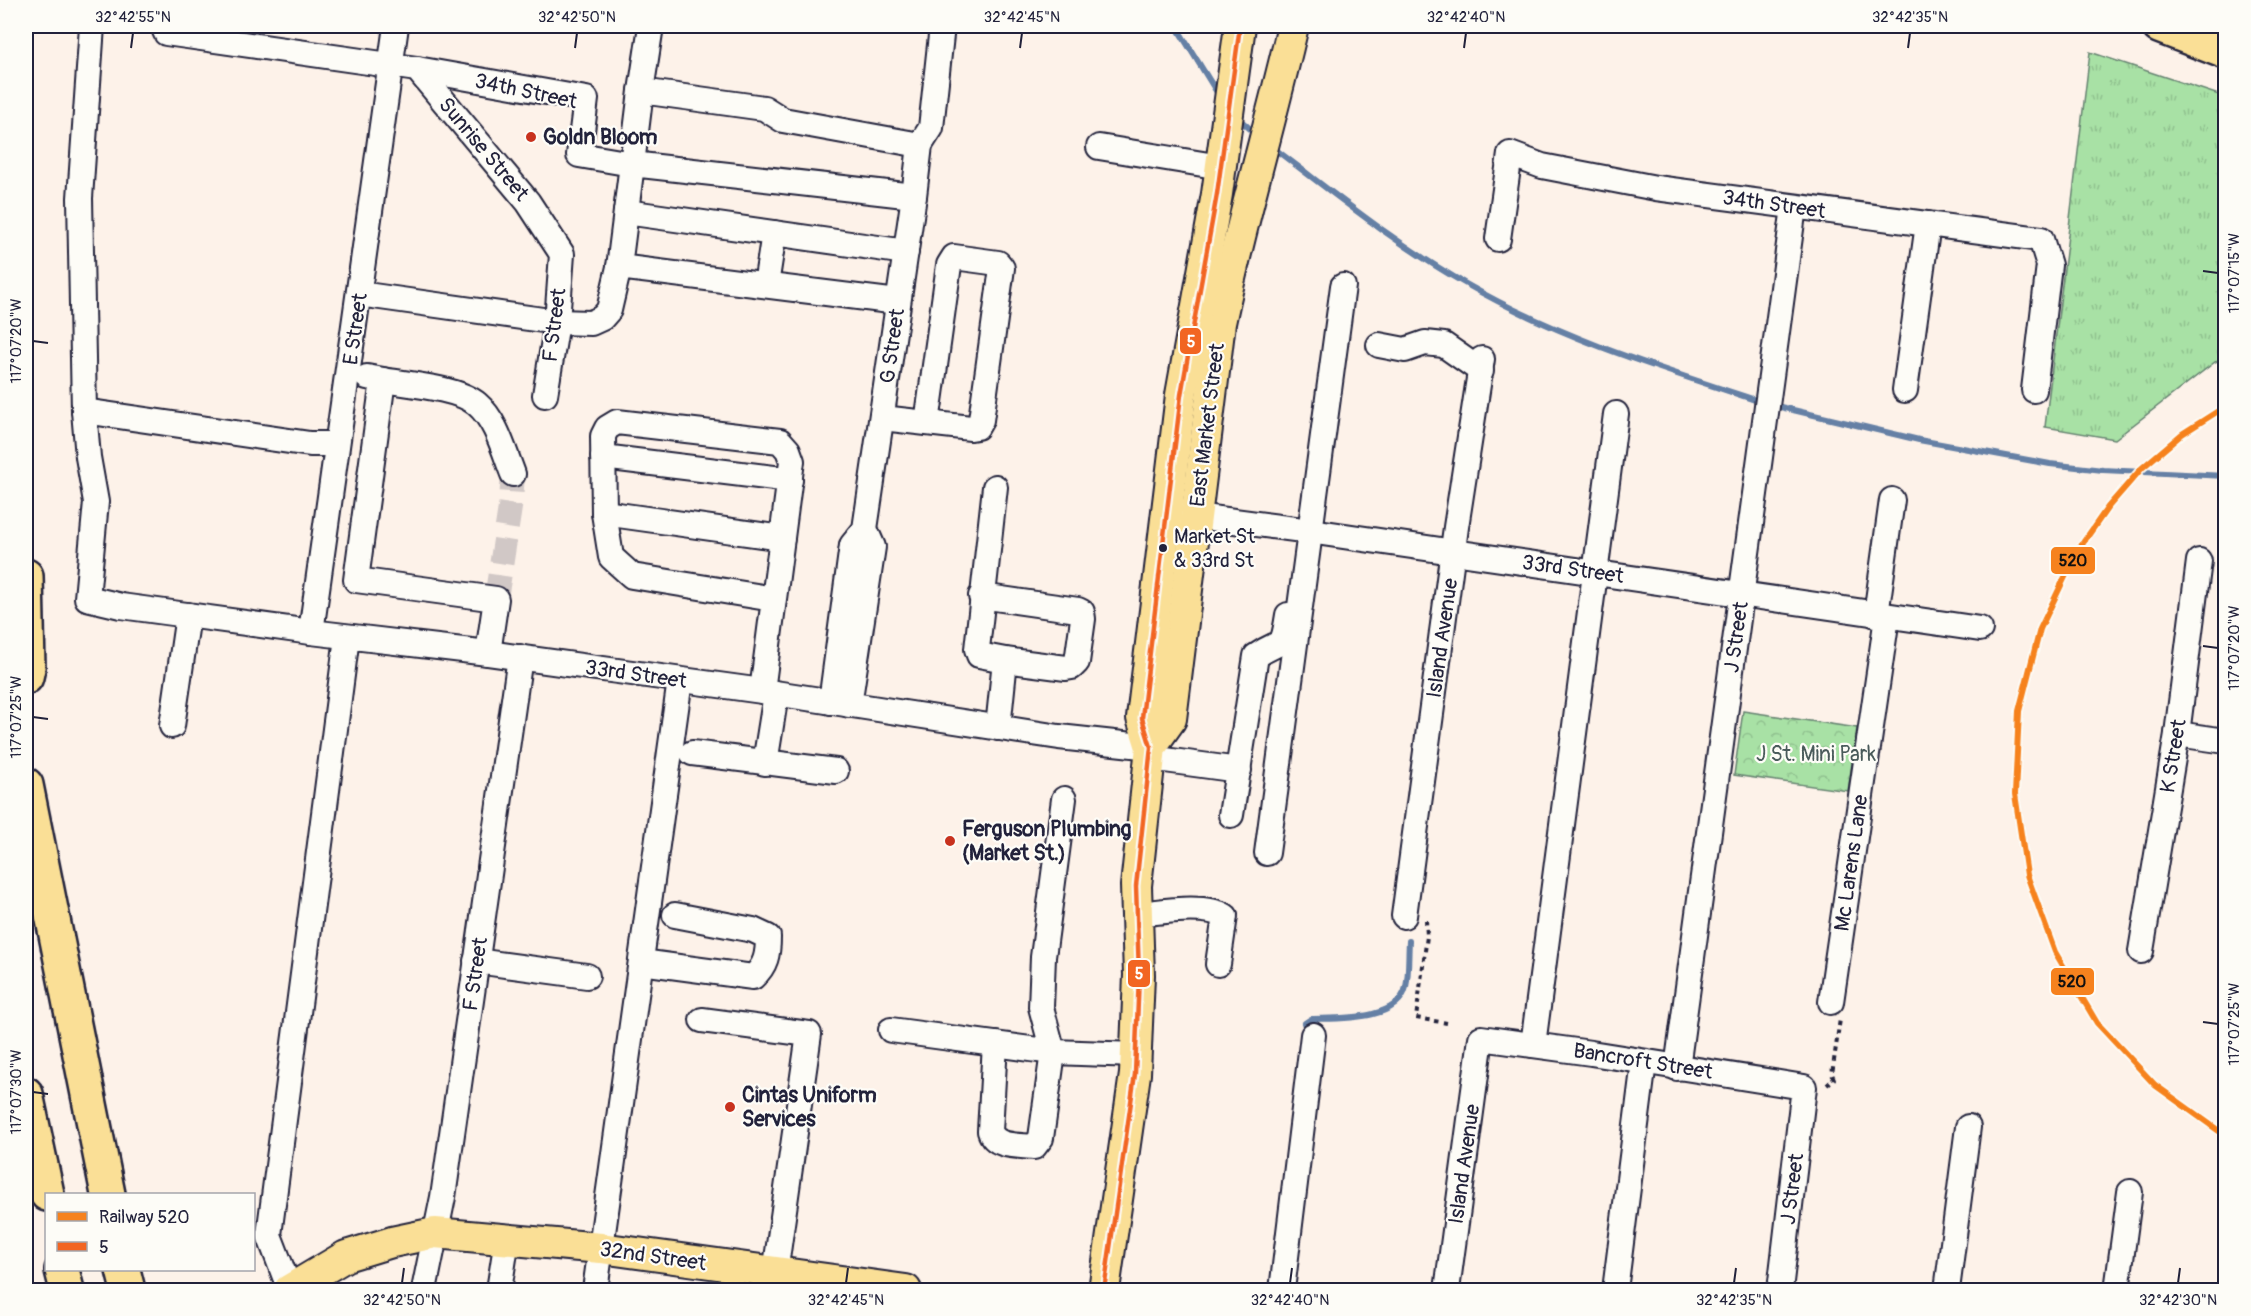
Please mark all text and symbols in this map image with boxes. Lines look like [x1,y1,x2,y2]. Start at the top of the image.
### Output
text: 32°42'55"N [95,8,171,27]
text: 32°42'50"N [538,8,616,27]
text: 32°42'45"N [984,8,1060,27]
text: 32°42'40"N [1427,8,1505,27]
text: 32°42'35"N [1872,8,1948,27]
street label: 34th Street [472,68,580,116]
street label: Sunrise Street [432,92,535,207]
place label: Goldn Bloom [543,124,658,151]
marker: Goldn Bloom [524,130,538,144]
street label: 34th Street [1721,184,1828,225]
text: 117°07'15"W [2225,233,2244,313]
street label: F Street [537,286,572,364]
street label: E Street [337,291,374,367]
text: 117°07'20"W [7,298,26,383]
street label: G Street [874,306,911,385]
line badge: 5 [1179,327,1202,355]
text: 5 [1187,332,1196,352]
street label: East Market Street [1184,341,1231,508]
place label: Market St & 33rd St [1174,524,1256,573]
marker: Market St & 33rd St [1157,542,1169,554]
line badge: 520 [2050,546,2096,575]
street label: 33rd Street [1520,549,1626,590]
text: 520 [2059,551,2087,571]
street label: Island Avenue [1421,576,1464,700]
street label: J Street [1718,599,1755,674]
text: 117°07'20"W [2225,605,2244,690]
street label: 33rd Street [583,654,689,695]
text: 117°07'25"W [7,675,26,758]
street label: K Street [2154,717,2193,795]
park label: J St. Mini Park [1756,741,1876,768]
street label: Mc Larens Lane [1829,792,1875,933]
place label: Ferguson Plumbing (Market St.) [962,816,1132,867]
marker: Ferguson Plumbing (Market St.) [943,834,957,848]
street label: F Street [457,935,494,1013]
line badge: 5 [1127,959,1151,988]
text: 5 [1135,964,1144,984]
line badge: 520 [2050,967,2095,996]
text: 520 [2058,972,2086,992]
text: 117°07'25"W [2225,982,2244,1065]
street label: Bancroft Street [1571,1037,1715,1086]
text: 117°07'30"W [7,1049,26,1134]
place label: Cintas Uniform Services [742,1082,877,1133]
marker: Cintas Uniform Services [723,1100,737,1114]
street label: Island Avenue [1443,1102,1486,1226]
street label: J Street [1775,1151,1810,1226]
legend [45,1193,255,1271]
text: Railway 520 [99,1206,190,1229]
text: 5 [99,1236,109,1259]
street label: 32nd Street [598,1236,708,1277]
text: 32°42'50"N [363,1291,441,1310]
text: 32°42'45"N [808,1291,884,1310]
text: 32°42'40"N [1251,1291,1329,1310]
text: 32°42'35"N [1696,1291,1772,1310]
text: 32°42'30"N [2139,1291,2217,1310]

